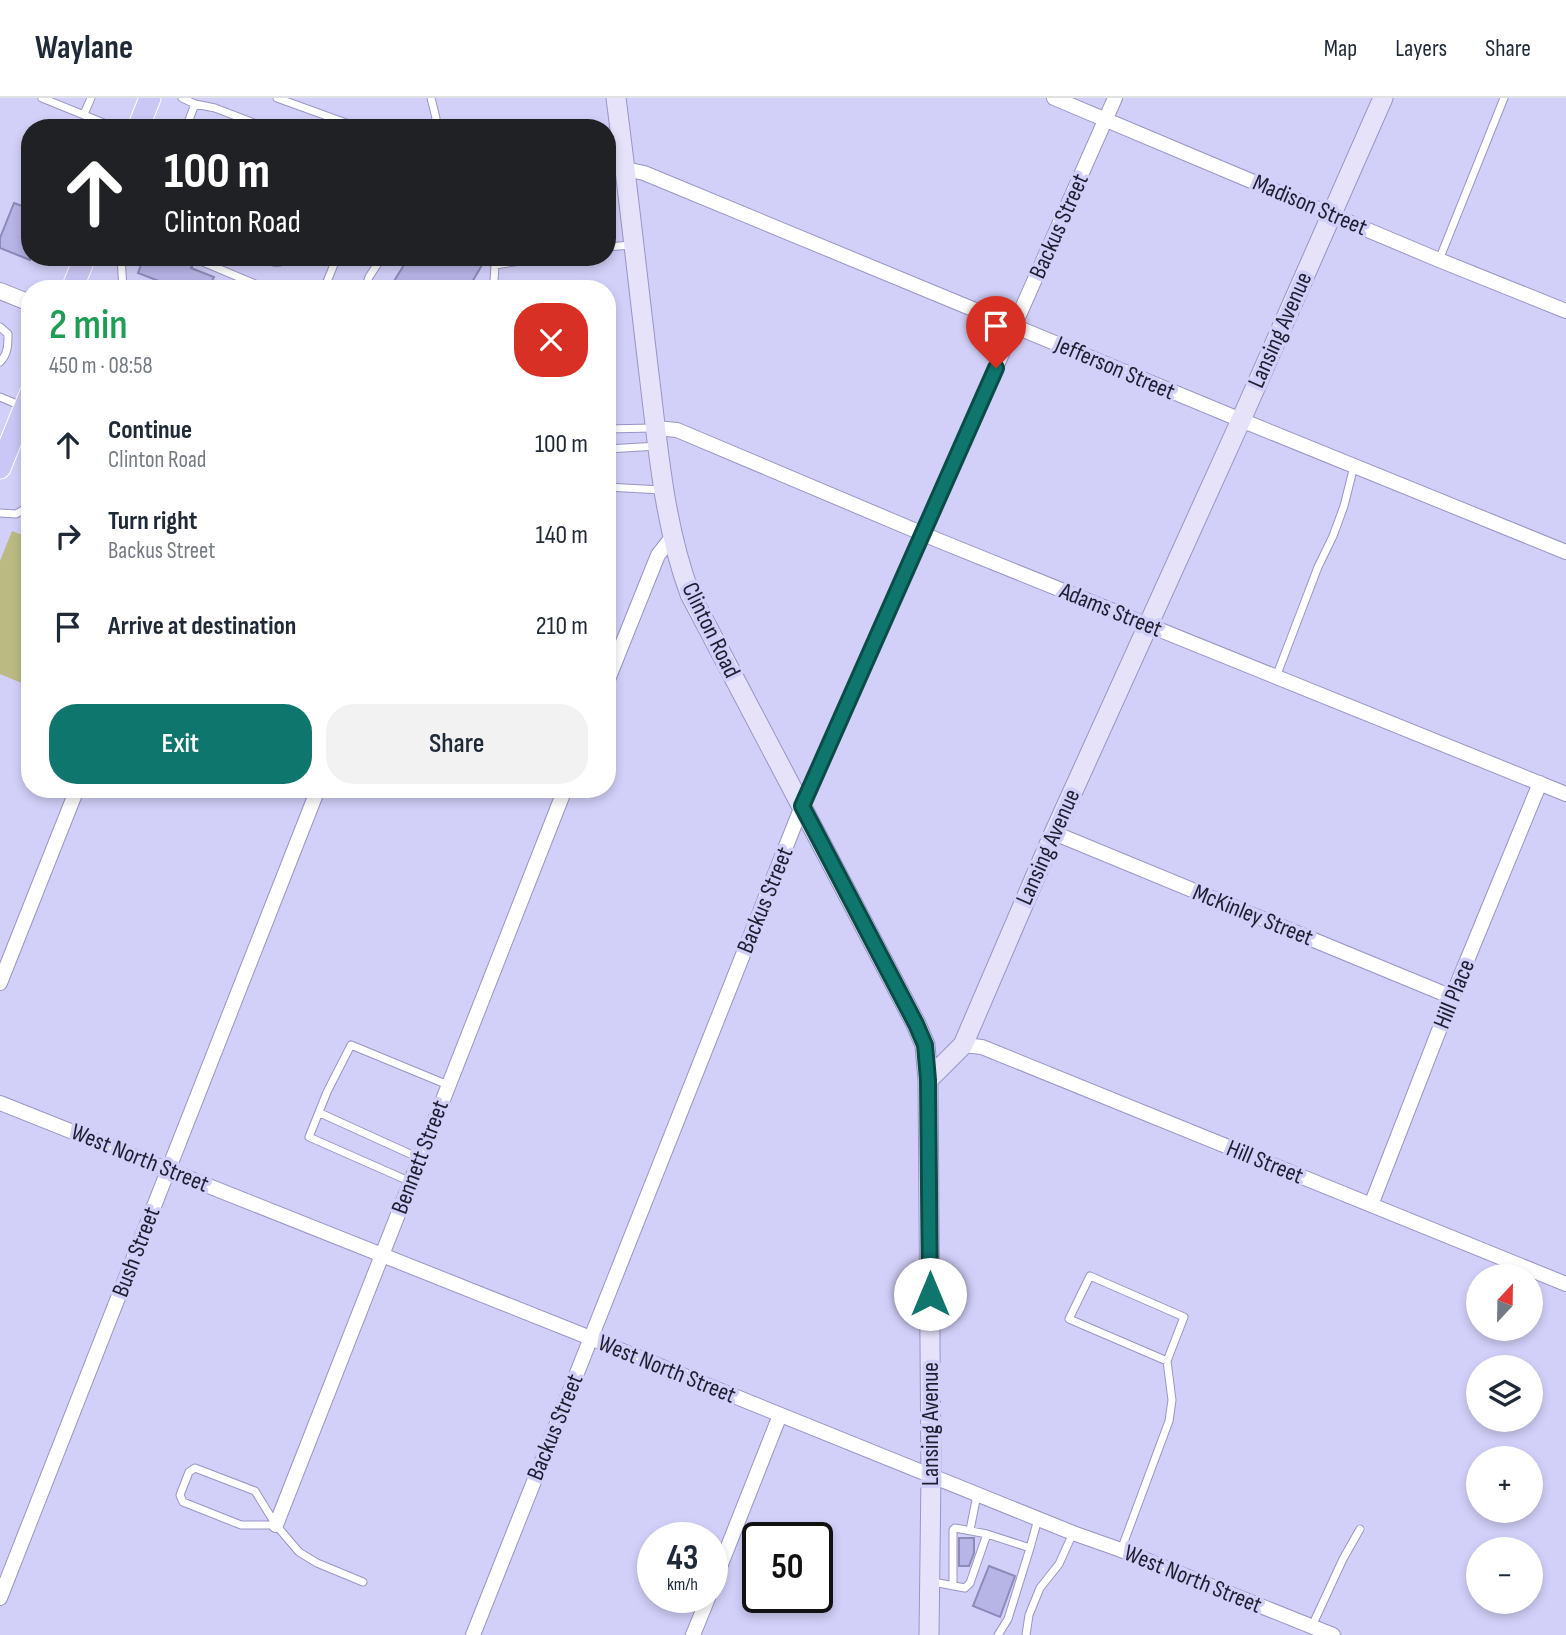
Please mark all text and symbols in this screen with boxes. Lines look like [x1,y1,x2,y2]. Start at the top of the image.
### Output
text: Waylane [35,28,133,68]
text: Map [1324,34,1357,63]
text: Layers [1395,34,1447,63]
text: Share [1485,34,1531,63]
text: 100 m [164,143,270,202]
icon: ahead [49,147,140,238]
street label: Madison Street [1249,168,1371,242]
street label: Backus Street [1023,169,1095,283]
text: Clinton Road [164,203,301,242]
street label: Lansing Avenue [1242,268,1318,392]
pin [966,296,1026,368]
text: 2 min [49,300,128,351]
button: close [514,303,588,377]
icon: arrive [977,307,1015,345]
street label: Jefferson Street [1050,329,1179,406]
text: 450 m · 08:58 [49,352,152,380]
text: Continue [108,415,192,446]
icon: ahead [49,426,87,464]
text: 100 m [535,429,588,460]
text: Clinton Road [108,446,206,474]
text: Turn right [108,506,197,537]
icon: right [49,517,87,555]
text: 140 m [536,520,588,551]
text: Backus Street [108,537,215,565]
street label: Adams Street [1055,576,1166,644]
street label: Clinton Road [675,578,747,682]
icon: arrive [49,608,87,646]
text: Arrive at destination [108,611,296,642]
text: 210 m [536,611,588,642]
button: Exit [49,704,312,784]
button: Share [326,704,588,784]
street label: Lansing Avenue [1010,785,1086,909]
street label: Backus Street [731,843,799,957]
street label: McKinley Street [1189,878,1317,952]
street label: Hill Place [1427,955,1481,1033]
street label: Bennett Street [385,1096,455,1218]
street label: West North Street [67,1117,213,1199]
street label: Hill Street [1222,1134,1308,1190]
street label: Bush Street [106,1203,166,1301]
position arrow [893,1257,967,1331]
north arrow [1466,1264,1544,1340]
map controls [1466,1264,1543,1614]
street label: West North Street [594,1328,740,1410]
button: layers [1466,1355,1543,1432]
street label: Lansing Avenue [916,1362,945,1486]
street label: Backus Street [521,1370,589,1484]
button: + [1466,1446,1543,1523]
speed limit sign: 50 [742,1522,833,1613]
text: 43 [666,1537,699,1580]
button: − [1466,1537,1543,1614]
street label: West North Street [1120,1538,1266,1620]
text: km/h [667,1574,698,1595]

